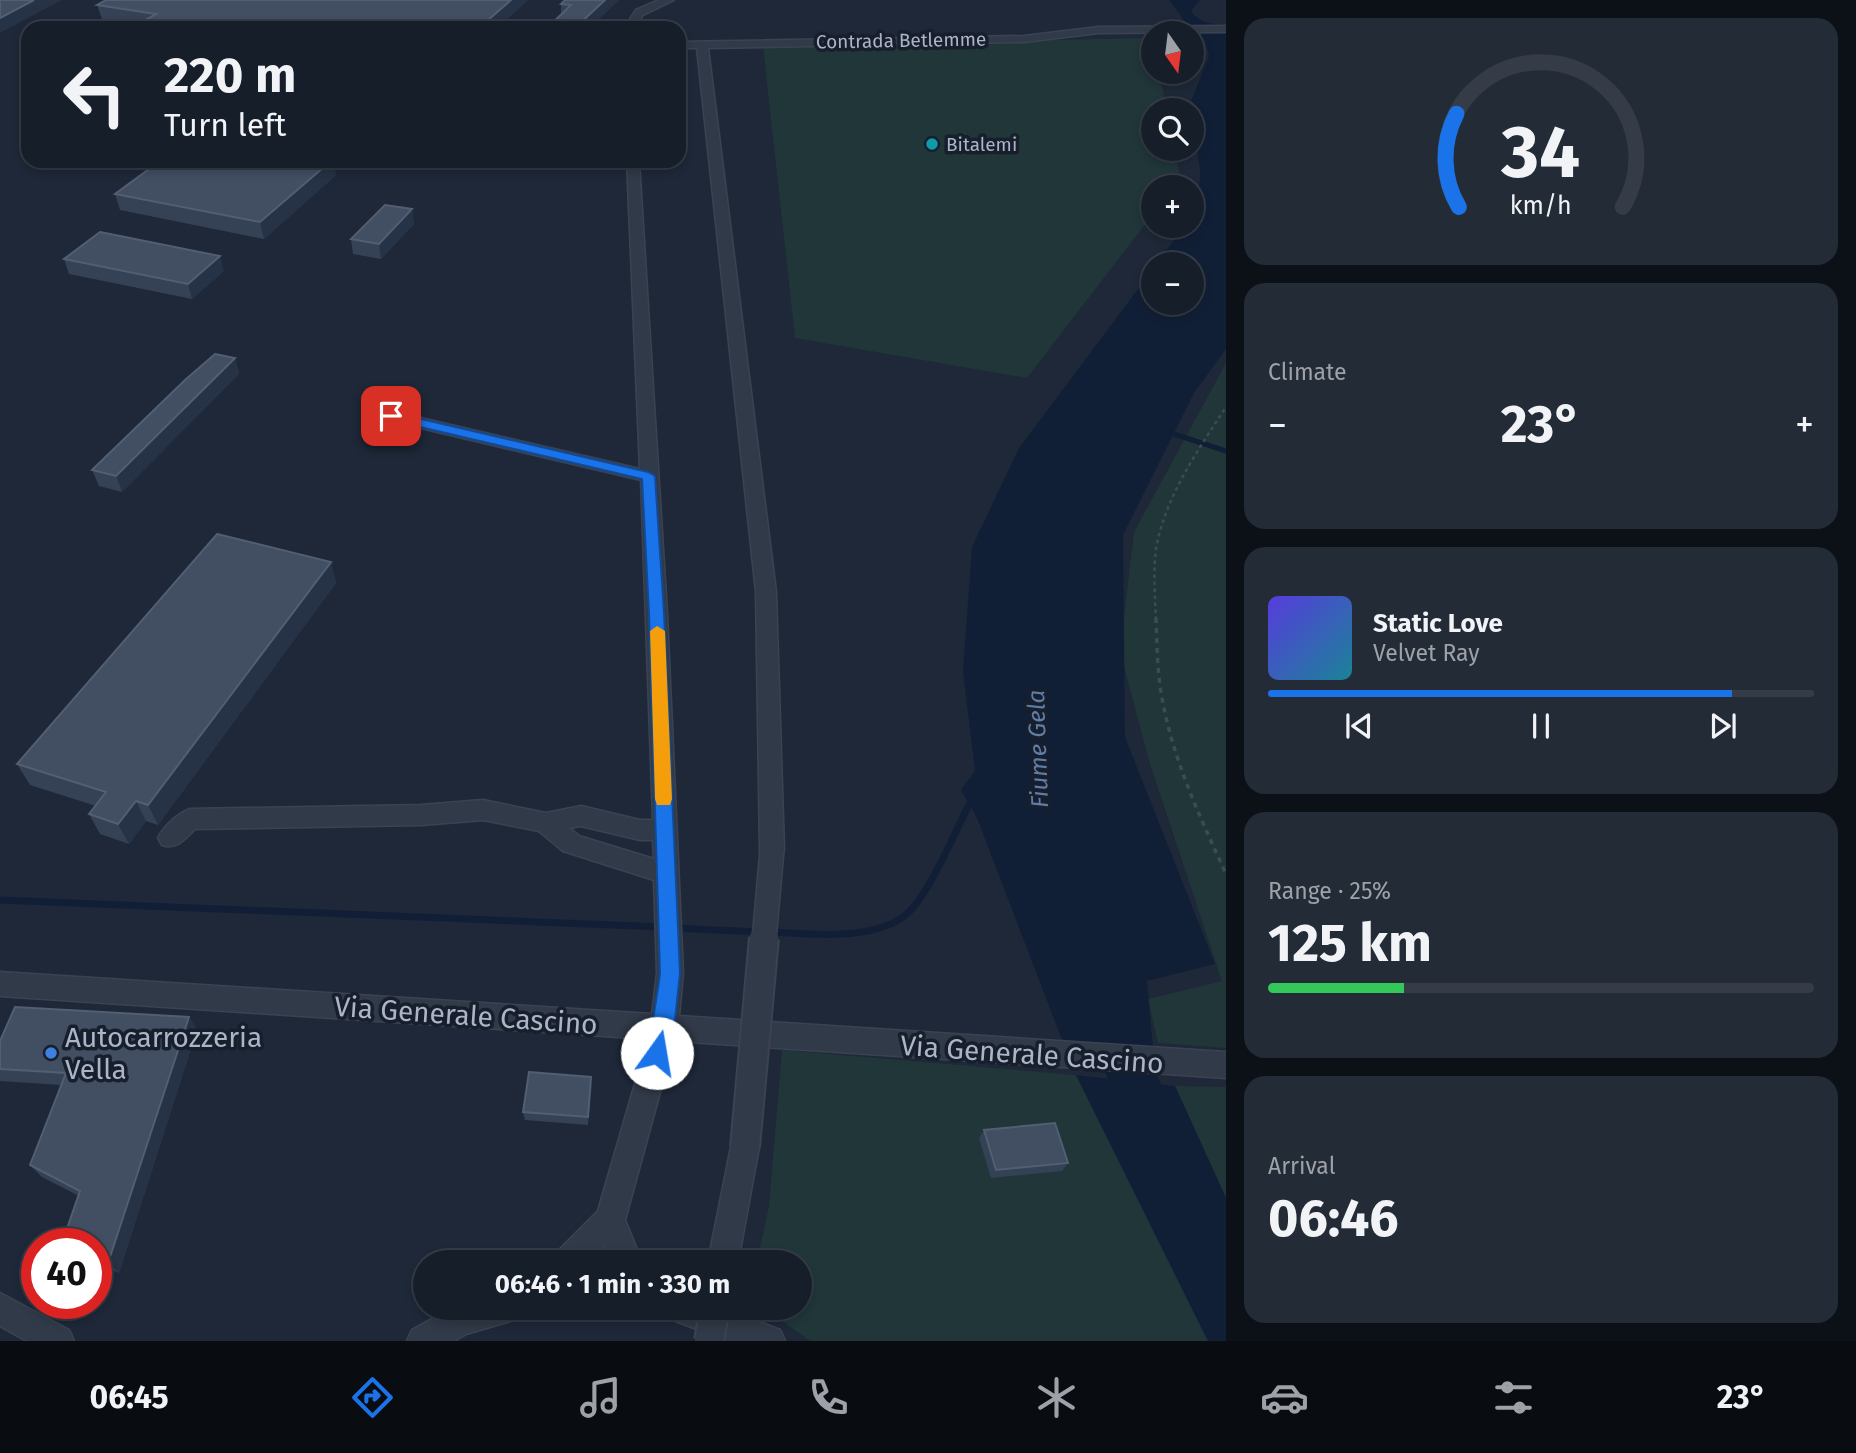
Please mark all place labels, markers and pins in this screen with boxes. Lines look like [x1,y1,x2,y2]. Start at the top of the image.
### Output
place label: Bitalemi [946,133,1017,156]
marker: Bitalemi [924,136,940,152]
pin [361,386,421,446]
place label: Autocarrozzeria Vella [65,1021,262,1086]
marker: Autocarrozzeria Vella [43,1045,59,1061]

